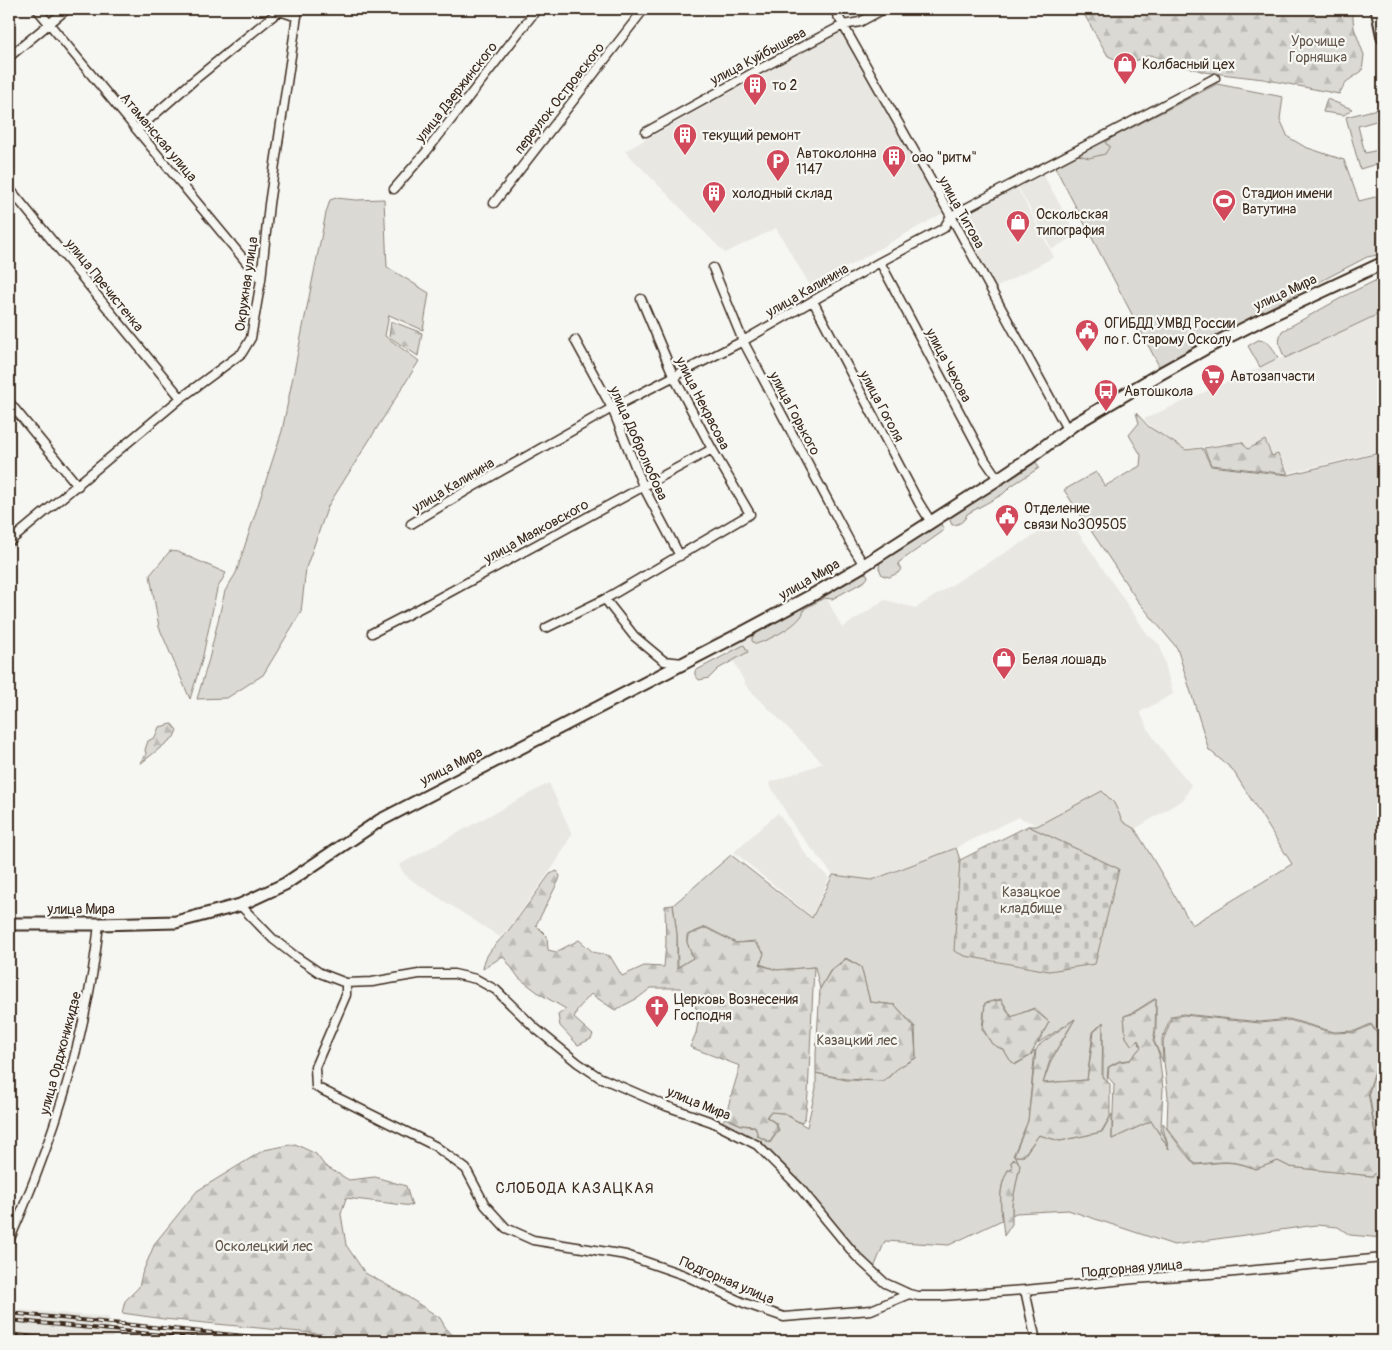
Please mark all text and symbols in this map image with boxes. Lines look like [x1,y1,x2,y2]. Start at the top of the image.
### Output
street label: улица Куйбышева [707,24,809,89]
park label: Урочище Горняшка [1289,33,1347,66]
street label: улица Дзержинского [411,38,501,147]
street label: переулок Островского [511,39,608,157]
shop icon: Колбасный цех [1112,51,1138,85]
place label: Колбасный цех [1142,56,1235,73]
building icon: то 2 [742,72,768,106]
place label: то 2 [772,77,798,94]
street label: Атаманская улица [117,89,201,185]
building icon: текущий ремонт [672,122,698,156]
place label: текущий ремонт [702,127,801,144]
building icon: оао "ритм" [881,144,907,178]
place label: Автоколонна 1147 [796,145,877,178]
parking icon: Автоколонна 1147 [765,148,791,182]
place label: оао "ритм" [912,149,977,166]
street label: улица Титова [934,172,988,251]
building icon: холодный склад [701,180,727,214]
place label: холодный склад [732,185,833,202]
place label: Стадион имени Ватутина [1242,185,1332,218]
sports icon: Стадион имени Ватутина [1211,188,1237,222]
place label: Оскольская типография [1036,206,1108,239]
shop icon: Оскольская типография [1005,209,1031,243]
street label: улица Пречистенка [61,235,147,335]
street label: Окружная улица [231,236,262,333]
street label: улица Калинина [762,260,852,321]
street label: улица Мира [1250,271,1319,315]
place label: ОГИБДД УМВД России по г. Старому Осколу [1104,315,1235,348]
public building icon: ОГИБДД УМВД России по г. Старому Осколу [1074,318,1100,352]
street label: улица Чехова [922,325,975,405]
street label: улица Некрасова [671,353,733,453]
supermarket icon: Автозапчасти [1200,363,1226,397]
street label: улица Гоголя [855,367,907,445]
street label: улица Горького [765,368,824,458]
place label: Автозапчасти [1230,368,1315,385]
bus stop icon: Автошкола [1093,378,1119,412]
street label: улица Добролюбова [605,383,671,503]
place label: Автошкола [1124,383,1193,400]
street label: улица Калинина [408,454,497,517]
street label: улица Маяковского [480,495,592,568]
place label: Отделение связи №309505 [1024,500,1127,533]
public building icon: Отделение связи №309505 [994,503,1020,537]
street label: улица Мира [775,555,843,604]
shop icon: Белая лошадь [991,646,1017,680]
place label: Белая лошадь [1022,651,1107,668]
street label: улица Мира [416,744,485,790]
park label: Казацкое кладбище [1000,884,1062,917]
street label: улица Мира [46,901,115,918]
street label: улица Орджоникидзе [36,990,85,1118]
place label: Церковь Вознесения Господня [674,991,798,1024]
church icon: Церковь Вознесения Господня [644,994,670,1028]
park label: Казацкий лес [816,1032,898,1049]
street label: улица Мира [663,1083,733,1124]
district label: СЛОБОДА КАЗАЦКАЯ [495,1179,655,1198]
park label: Осколецкий лес [215,1238,313,1255]
street label: Подгорная улица [677,1253,777,1308]
street label: Подгорная улица [1081,1256,1183,1281]

